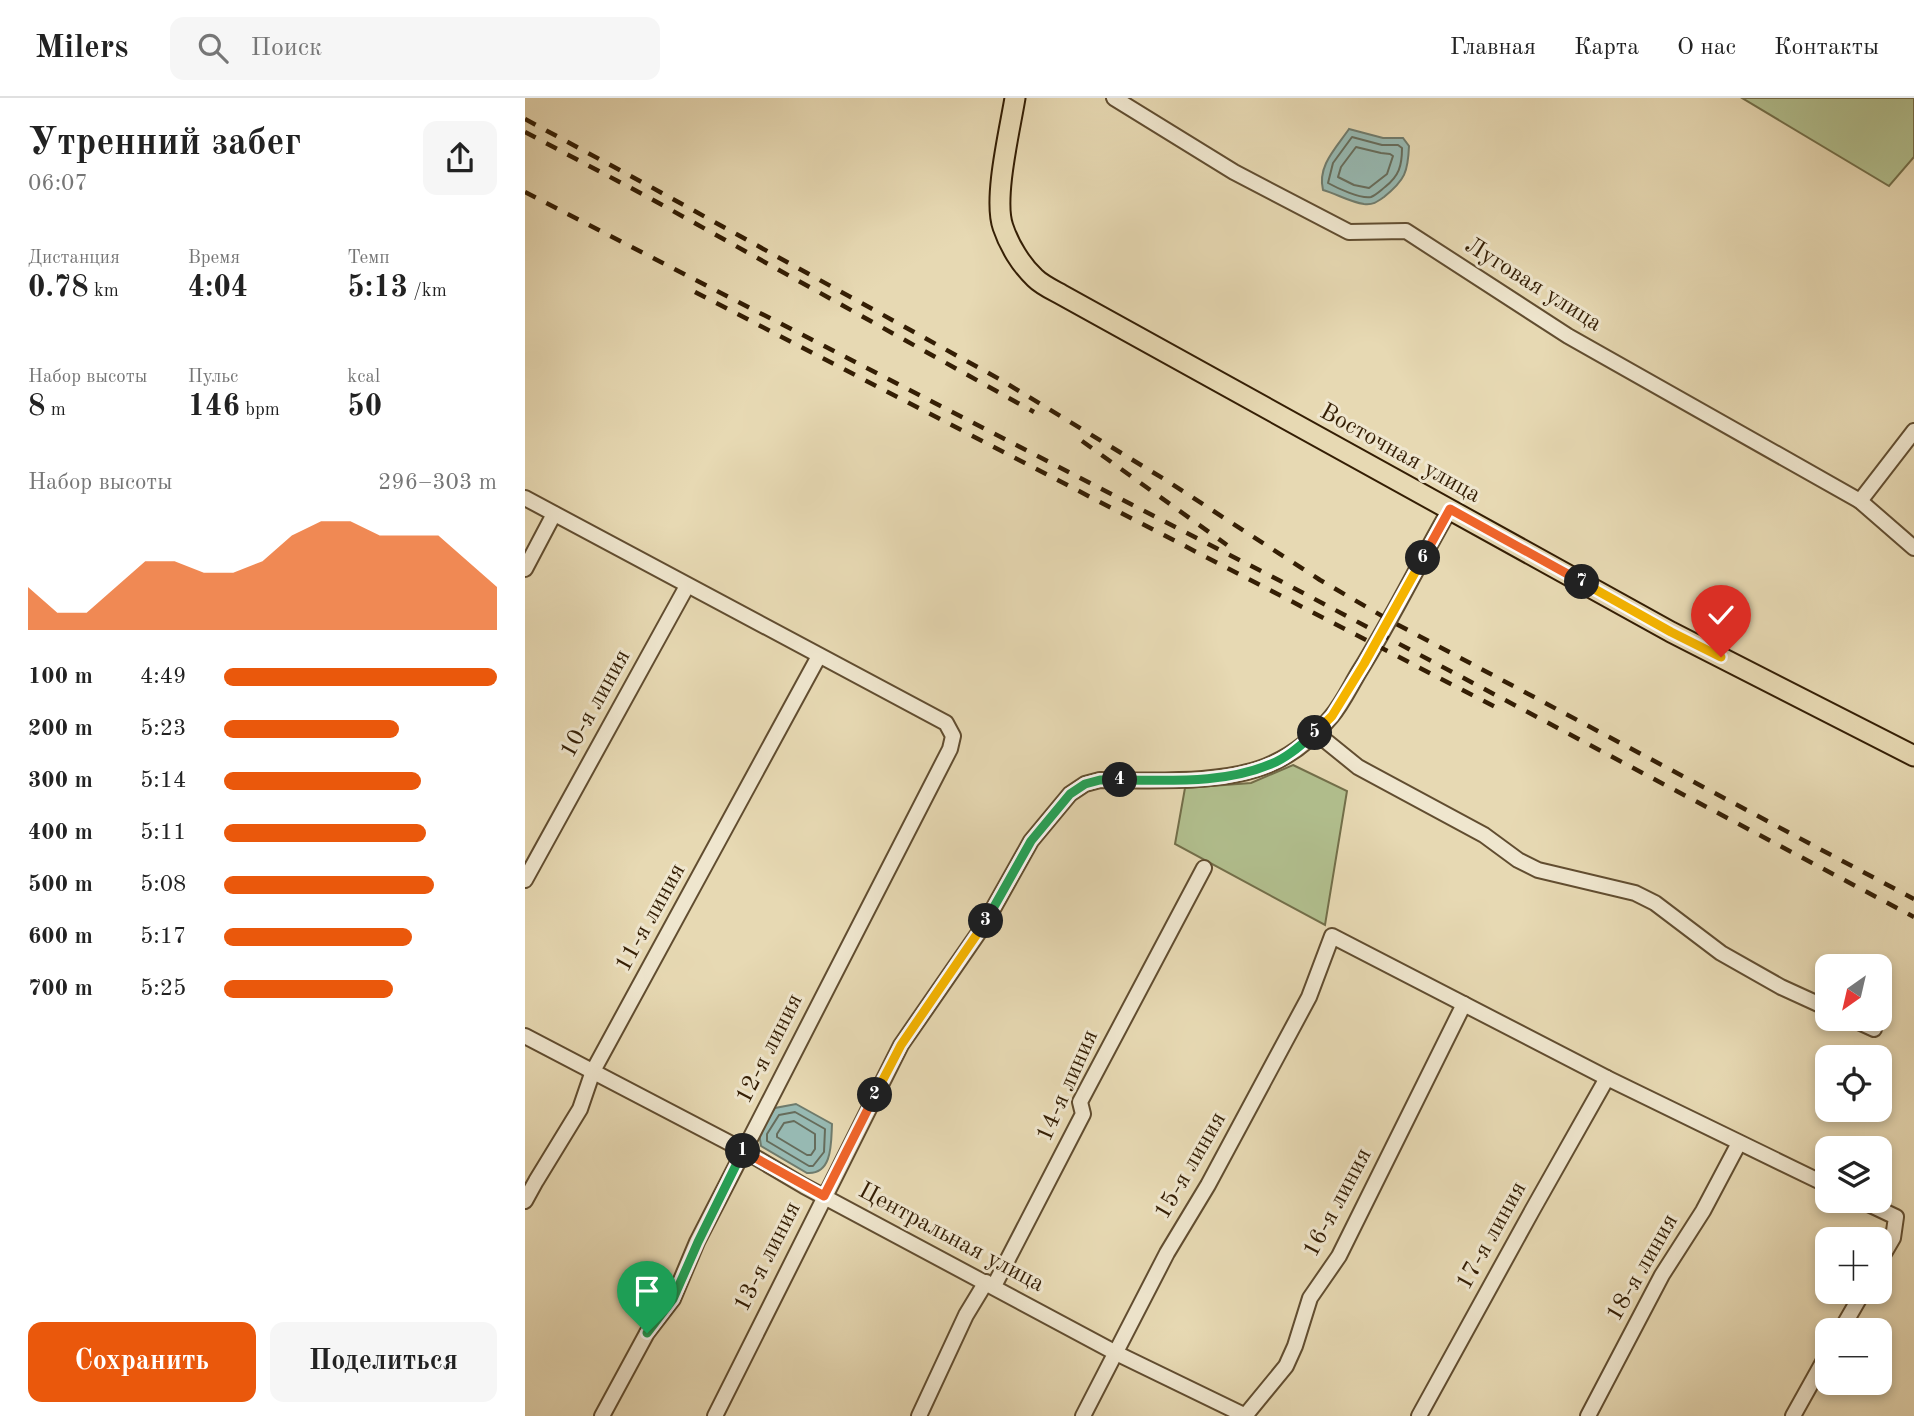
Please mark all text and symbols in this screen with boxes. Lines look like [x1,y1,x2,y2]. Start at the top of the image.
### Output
search box [170,17,660,80]
icon: search [194,29,232,67]
text: Milers [35,32,128,65]
text: Поиск [250,35,322,61]
text: Главная [1450,36,1536,60]
text: Карта [1574,36,1639,60]
text: О нас [1677,36,1736,60]
text: Контакты [1774,36,1879,60]
button: share [423,121,497,195]
text: Утренний забег [28,125,301,163]
text: 06:07 [28,172,88,195]
street label: Луговая улица [1460,233,1606,337]
text: Дистанция [28,249,120,268]
text: Время [188,249,240,268]
text: Темп [347,249,390,268]
text: 0.78 [28,273,89,303]
text: 4:04 [188,273,248,303]
text: 5:13 [347,273,408,303]
text: km [89,282,119,301]
text: /km [408,282,447,301]
text: Набор высоты [28,368,147,387]
text: Пульс [188,368,238,387]
text: kcal [347,368,380,387]
text: 8 [28,392,45,422]
text: 146 [188,392,240,422]
text: 50 [347,392,382,422]
street label: Восточная улица [1316,400,1485,508]
text: m [45,401,66,420]
text: bpm [240,401,280,420]
text: Набор высоты [28,471,172,494]
text: 296–303 m [378,471,497,494]
pin: 6 [1405,540,1441,575]
text: 6 [1417,548,1428,567]
pin: 7 [1565,564,1599,600]
text: 7 [1576,572,1587,591]
pin [1691,585,1751,657]
icon: check [1702,596,1740,634]
street label: 10-я линия [557,646,635,762]
text: 100 m [28,665,93,688]
text: 4:49 [140,665,186,688]
pin: 5 [1297,716,1333,750]
text: 200 m [28,717,93,740]
text: 5:23 [140,717,186,740]
text: 5 [1309,723,1320,742]
pin: 4 [1103,762,1137,798]
text: 300 m [28,769,93,792]
text: 5:14 [140,769,186,792]
text: 4 [1114,770,1125,789]
text: 400 m [28,821,93,844]
text: 5:11 [140,821,186,844]
street label: 11-я линия [612,860,690,976]
text: 500 m [28,873,93,896]
text: 5:08 [140,873,186,896]
pin: 3 [969,904,1003,938]
text: 3 [980,911,991,930]
text: 600 m [28,925,93,948]
text: 5:17 [140,925,186,948]
north arrow [1815,954,1892,1031]
map controls [1815,954,1892,1395]
text: 700 m [28,977,93,1000]
text: 5:25 [140,977,186,1000]
street label: 12-я линия [732,990,808,1108]
street label: 14-я линия [1033,1027,1103,1145]
button: locate [1815,1045,1892,1122]
pin: 2 [857,1077,893,1112]
text: 2 [869,1085,880,1104]
street label: 15-я линия [1151,1108,1231,1224]
pin: 1 [725,1134,760,1168]
button: layers [1815,1136,1892,1213]
text: 1 [737,1141,748,1160]
street label: 16-я линия [1299,1145,1377,1261]
street label: 17-я линия [1453,1178,1531,1294]
street label: Центральная улица [854,1179,1048,1297]
street label: 13-я линия [730,1198,806,1316]
street label: 18-я линия [1603,1210,1683,1326]
button: + [1815,1227,1892,1304]
pin [617,1261,677,1333]
icon: arrive [628,1272,666,1310]
button: − [1815,1318,1892,1395]
button: Сохранить [28,1322,256,1402]
button: Поделиться [270,1322,497,1402]

